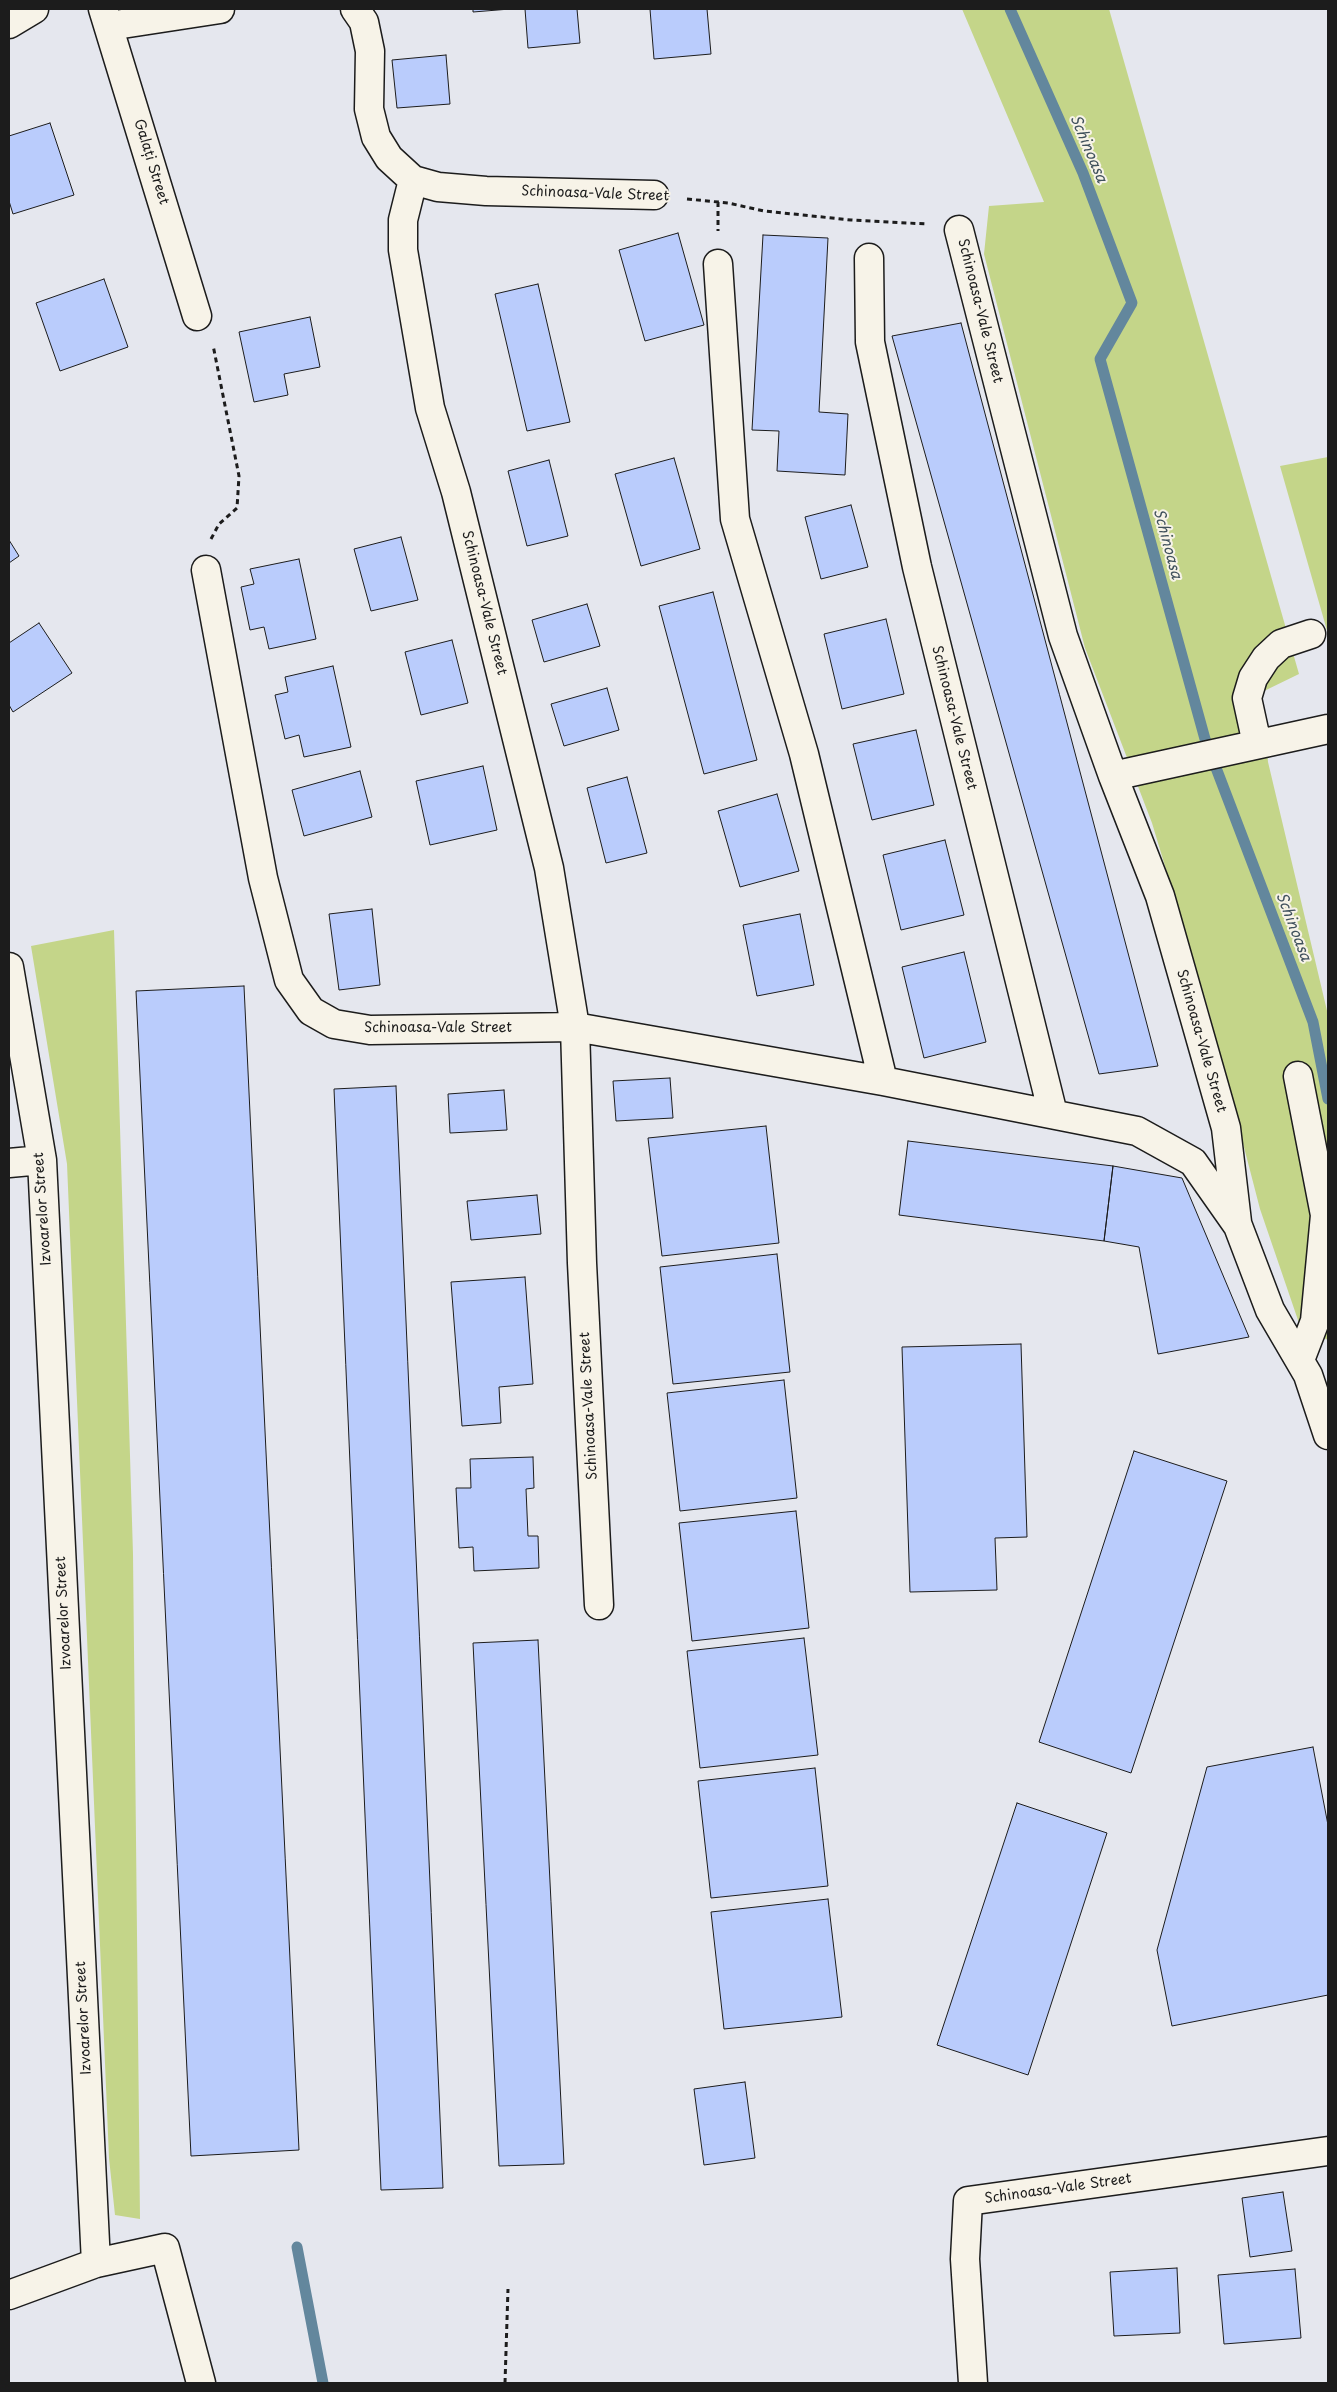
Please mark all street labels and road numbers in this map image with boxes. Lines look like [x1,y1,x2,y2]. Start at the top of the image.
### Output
street label: Galați Street [130,117,172,207]
street label: Schinoasa-Vale Street [521,183,669,205]
street label: Schinoasa-Vale Street [954,237,1006,385]
street label: Schinoasa-Vale Street [458,529,510,677]
street label: Schinoasa-Vale Street [928,644,980,792]
street label: Schinoasa-Vale Street [1173,968,1229,1114]
street label: Schinoasa-Vale Street [364,1020,512,1036]
street label: Izvoarelor Street [31,1152,55,1266]
street label: Schinoasa-Vale Street [577,1332,601,1480]
street label: Izvoarelor Street [53,1556,75,1670]
street label: Izvoarelor Street [73,1961,95,2075]
street label: Schinoasa-Vale Street [984,2170,1132,2208]

